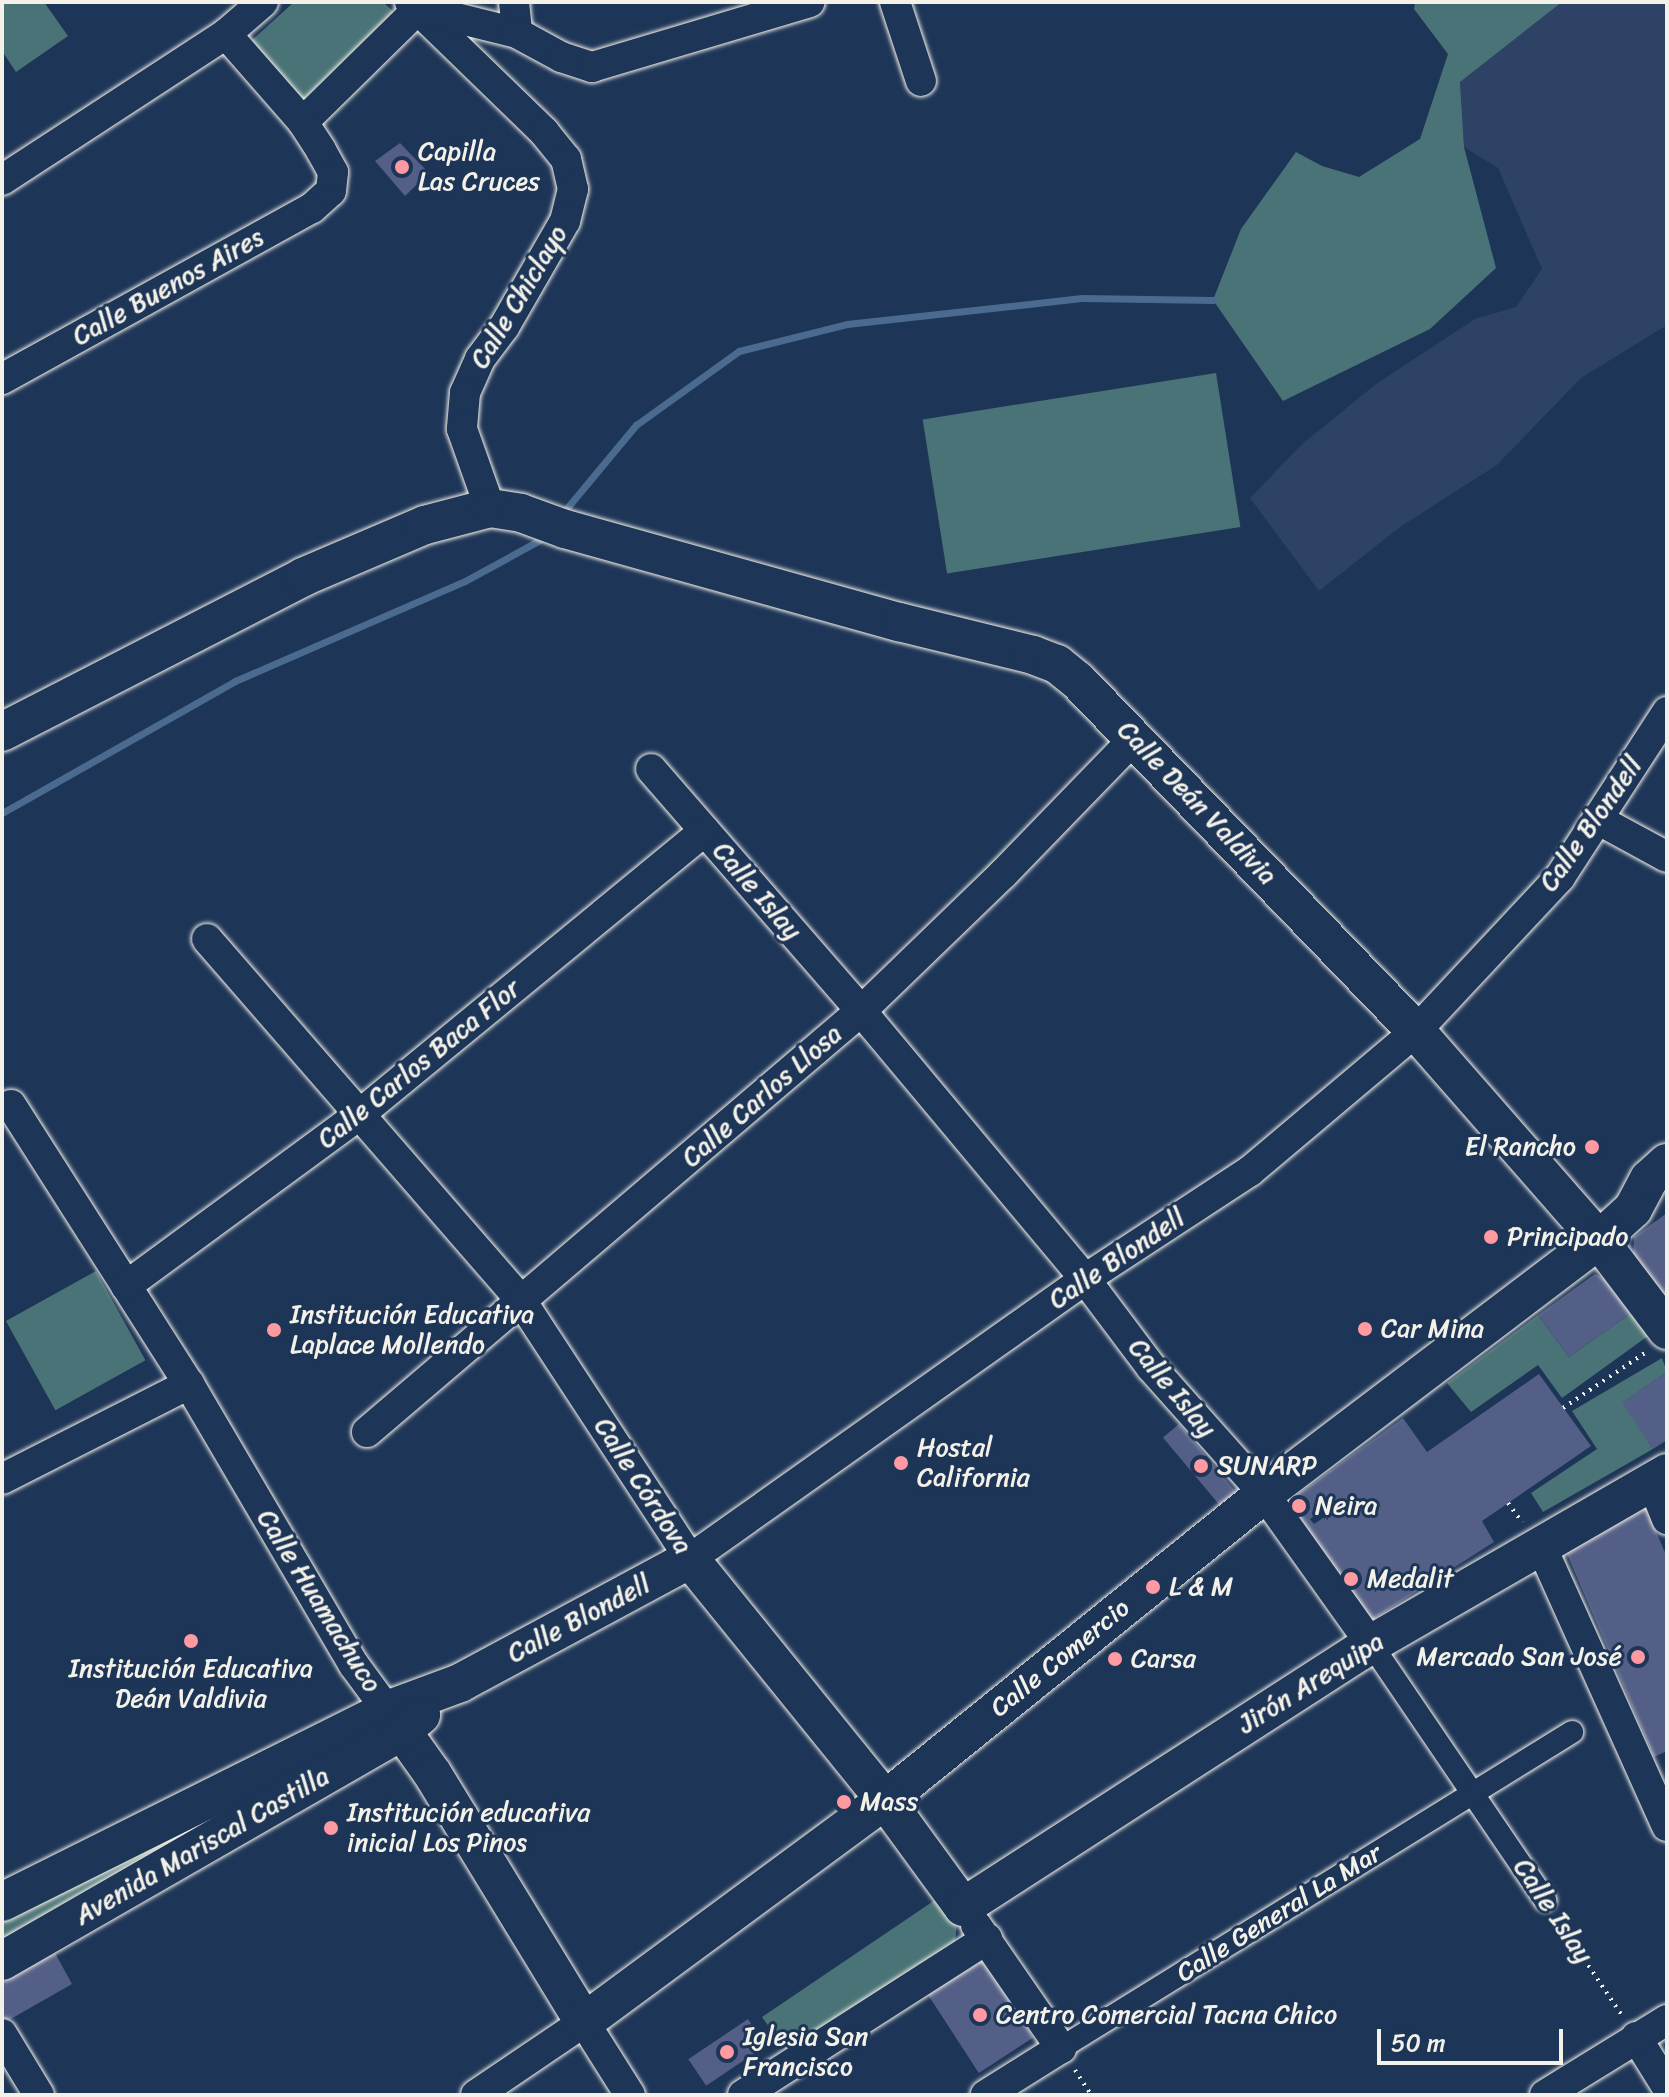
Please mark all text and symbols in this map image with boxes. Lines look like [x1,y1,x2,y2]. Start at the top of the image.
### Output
place label: Capilla Las Cruces [418,136,540,198]
marker: Capilla Las Cruces [393,158,411,176]
street label: Calle Chiclayo [464,220,574,374]
street label: Calle Buenos Aires [67,222,269,352]
street label: Calle Deán Valdivia [1111,715,1283,891]
street label: Calle Blondell [1533,751,1649,897]
street label: Calle Islay [706,835,808,947]
street label: Calle Carlos Baca Flor [312,973,526,1155]
street label: Calle Carlos Llosa [676,1019,848,1173]
place label: El Rancho [1465,1131,1576,1163]
marker: El Rancho [1583,1138,1601,1156]
street label: Calle Blondell [1043,1202,1191,1316]
place label: Principado [1507,1221,1628,1253]
marker: Principado [1482,1228,1500,1246]
place label: Institución Educativa Laplace Mollendo [290,1299,534,1360]
place label: Car Mina [1381,1313,1483,1345]
marker: Car Mina [1356,1320,1374,1338]
marker: Institución Educativa Laplace Mollendo [265,1321,283,1339]
street label: Calle Islay [1121,1332,1223,1444]
street label: Calle Córdova [587,1412,699,1560]
place label: Hostal California [917,1432,1030,1494]
place label: SUNARP [1217,1450,1317,1482]
marker: Hostal California [892,1454,910,1472]
marker: SUNARP [1192,1457,1210,1475]
place label: Neira [1315,1490,1377,1522]
marker: Neira [1290,1497,1308,1515]
street label: Calle Huamachuco [250,1504,388,1698]
place label: Medalit [1367,1563,1453,1595]
street label: Calle Blondell [502,1568,656,1670]
marker: Medalit [1342,1570,1360,1588]
place label: L & M [1169,1571,1232,1603]
marker: L & M [1144,1578,1162,1596]
street label: Calle Comercio [984,1592,1136,1724]
street label: Jirón Arequipa [1232,1626,1390,1740]
marker: Institución Educativa Deán Valdivia [182,1632,200,1650]
place label: Mercado San José [1417,1641,1622,1673]
place label: Carsa [1131,1643,1196,1675]
marker: Mercado San José [1629,1648,1647,1666]
marker: Carsa [1106,1650,1124,1668]
place label: Institución Educativa Deán Valdivia [69,1653,313,1714]
street label: Avenida Mariscal Castilla [69,1760,335,1932]
place label: Mass [860,1786,918,1818]
marker: Mass [835,1793,853,1811]
place label: Institución educativa inicial Los Pinos [347,1797,590,1858]
marker: Institución educativa inicial Los Pinos [322,1819,340,1837]
street label: Calle General La Mar [1171,1837,1387,1989]
street label: Calle Islay [1506,1852,1600,1970]
place label: Centro Comercial Tacna Chico [996,1999,1338,2031]
marker: Centro Comercial Tacna Chico [971,2006,989,2024]
scale bar [1381,2013,1567,2063]
place label: Iglesia San Francisco [743,2021,868,2082]
text: 50 m [1391,2022,1446,2064]
marker: Iglesia San Francisco [718,2043,736,2061]

